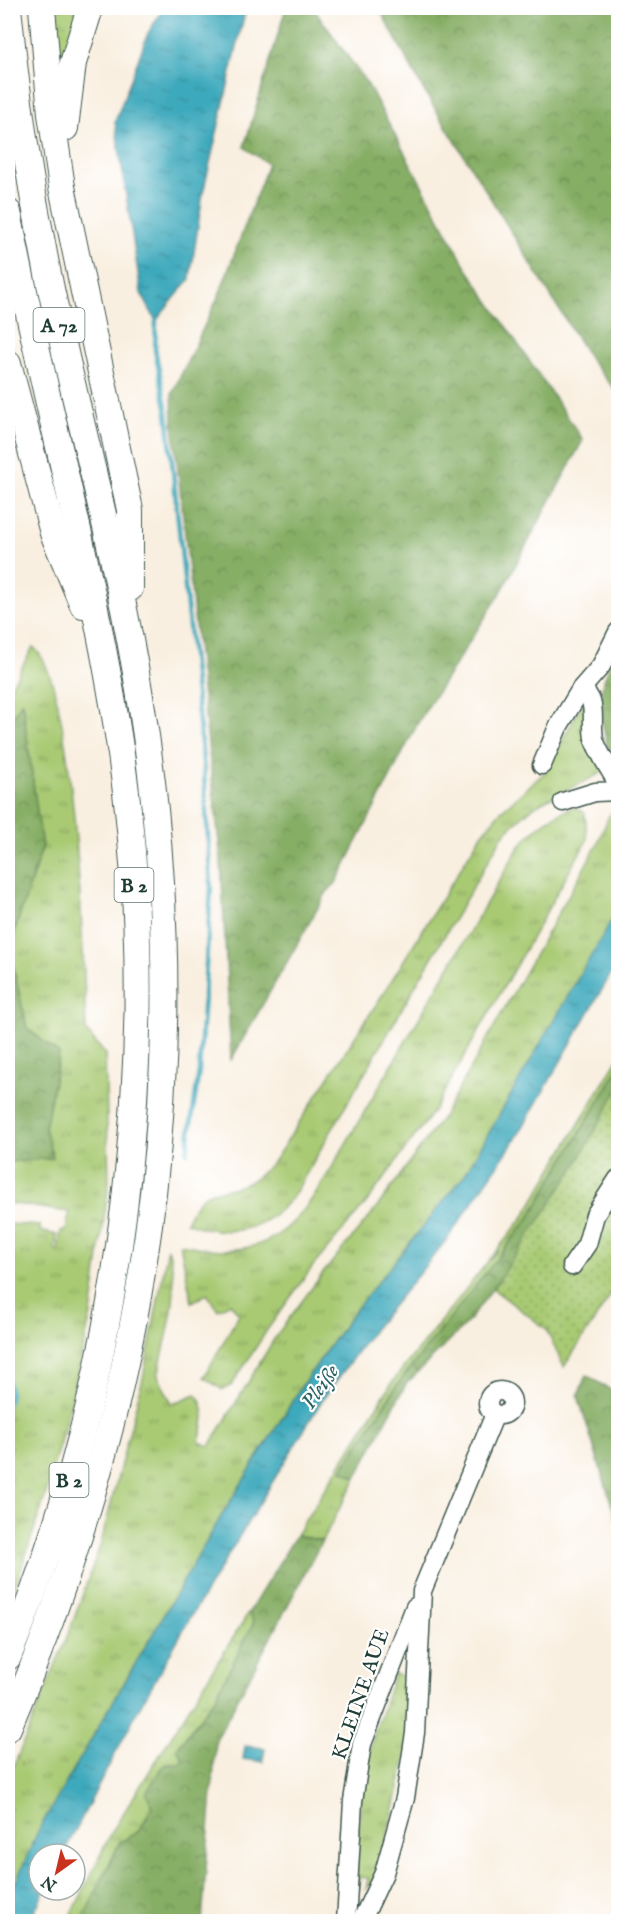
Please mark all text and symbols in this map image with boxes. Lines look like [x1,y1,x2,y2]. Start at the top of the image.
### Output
road number: A 72 [34,308,84,342]
road number: B 2 [114,868,154,902]
water label: Pleiße [295,1359,346,1415]
road number: B 2 [50,1463,88,1497]
street label: KLEINE AUE [326,1625,396,1764]
north arrow [27,1842,87,1902]
text: N [38,1871,62,1895]

